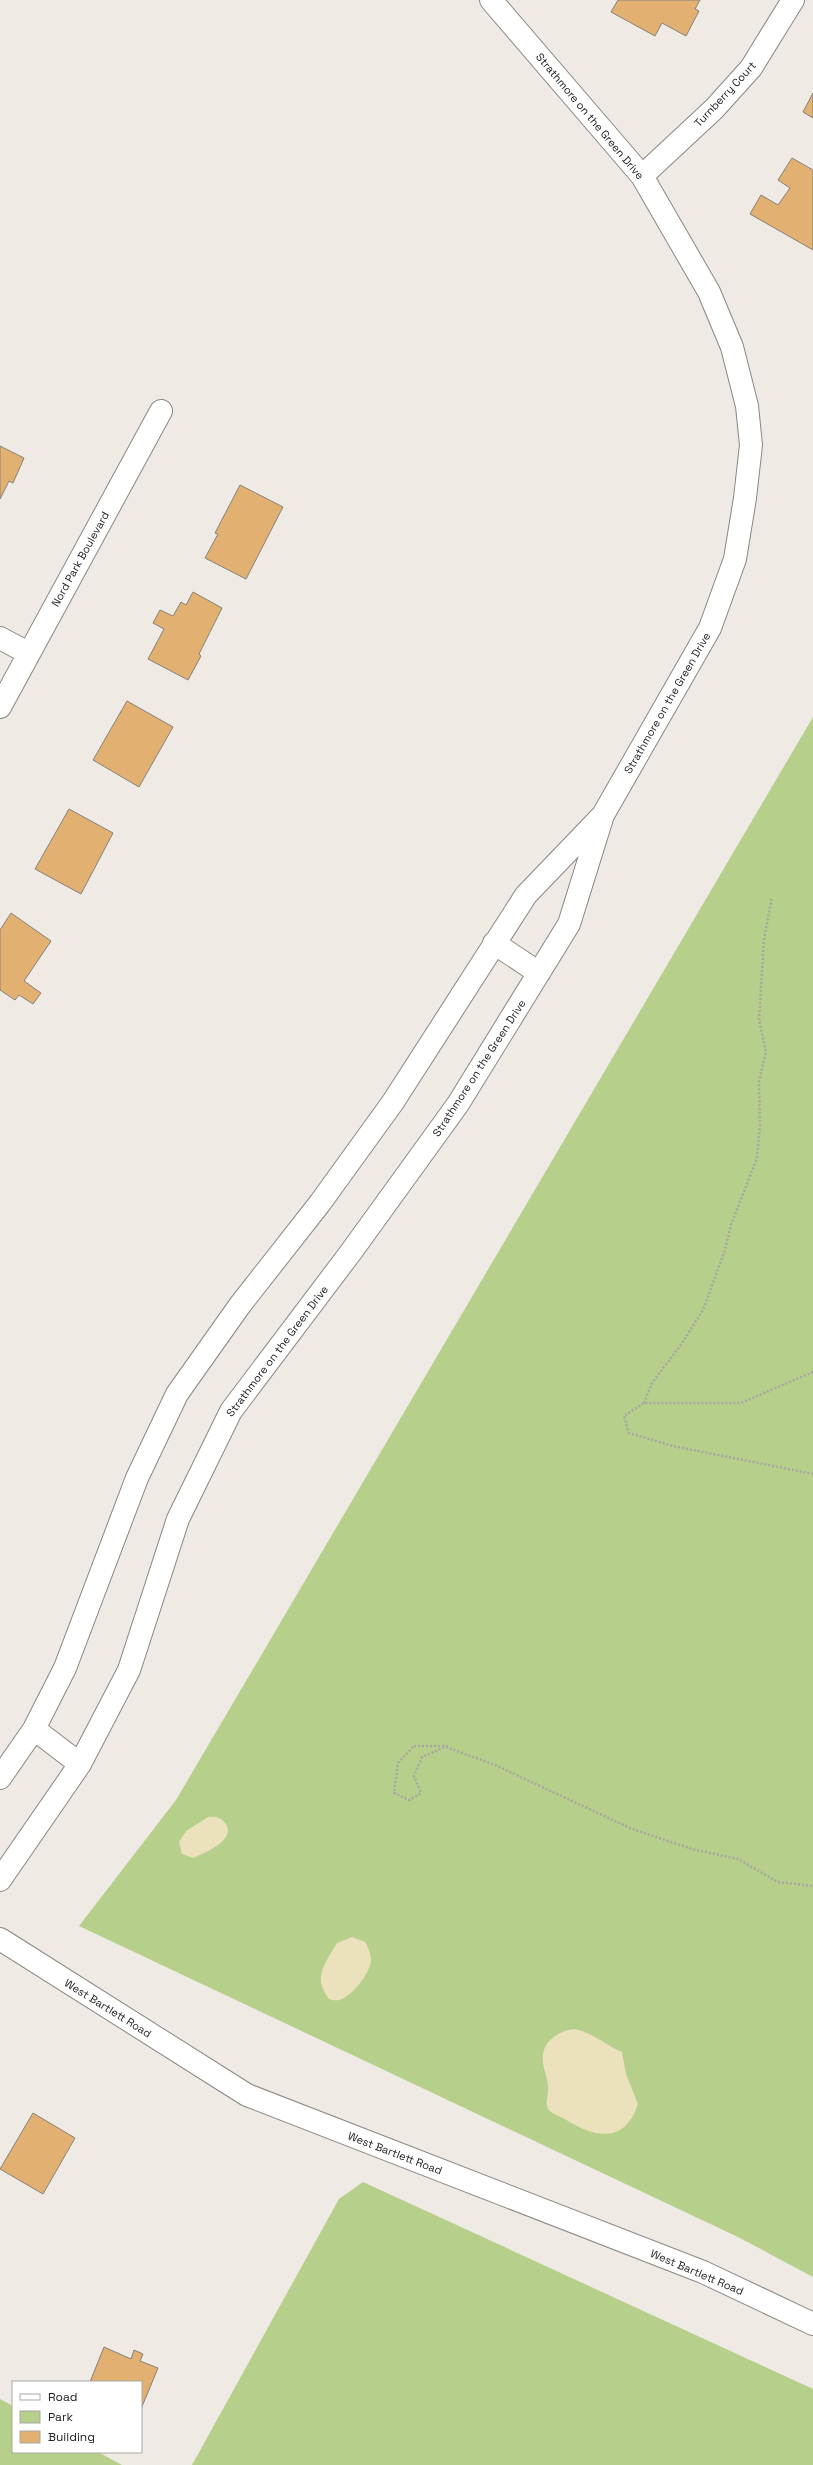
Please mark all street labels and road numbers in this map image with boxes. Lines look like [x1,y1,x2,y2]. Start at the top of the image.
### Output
street label: Strathmore on the Green Drive [533,50,647,182]
street label: Turnberry Court [691,58,759,130]
street label: Nord Park Boulevard [48,509,112,609]
street label: Strathmore on the Green Drive [621,630,713,776]
street label: Strathmore on the Green Drive [429,997,529,1139]
street label: Strathmore on the Green Drive [223,1283,331,1419]
street label: West Bartlett Road [62,1976,154,2040]
street label: West Bartlett Road [346,2129,444,2177]
street label: West Bartlett Road [648,2246,746,2298]

